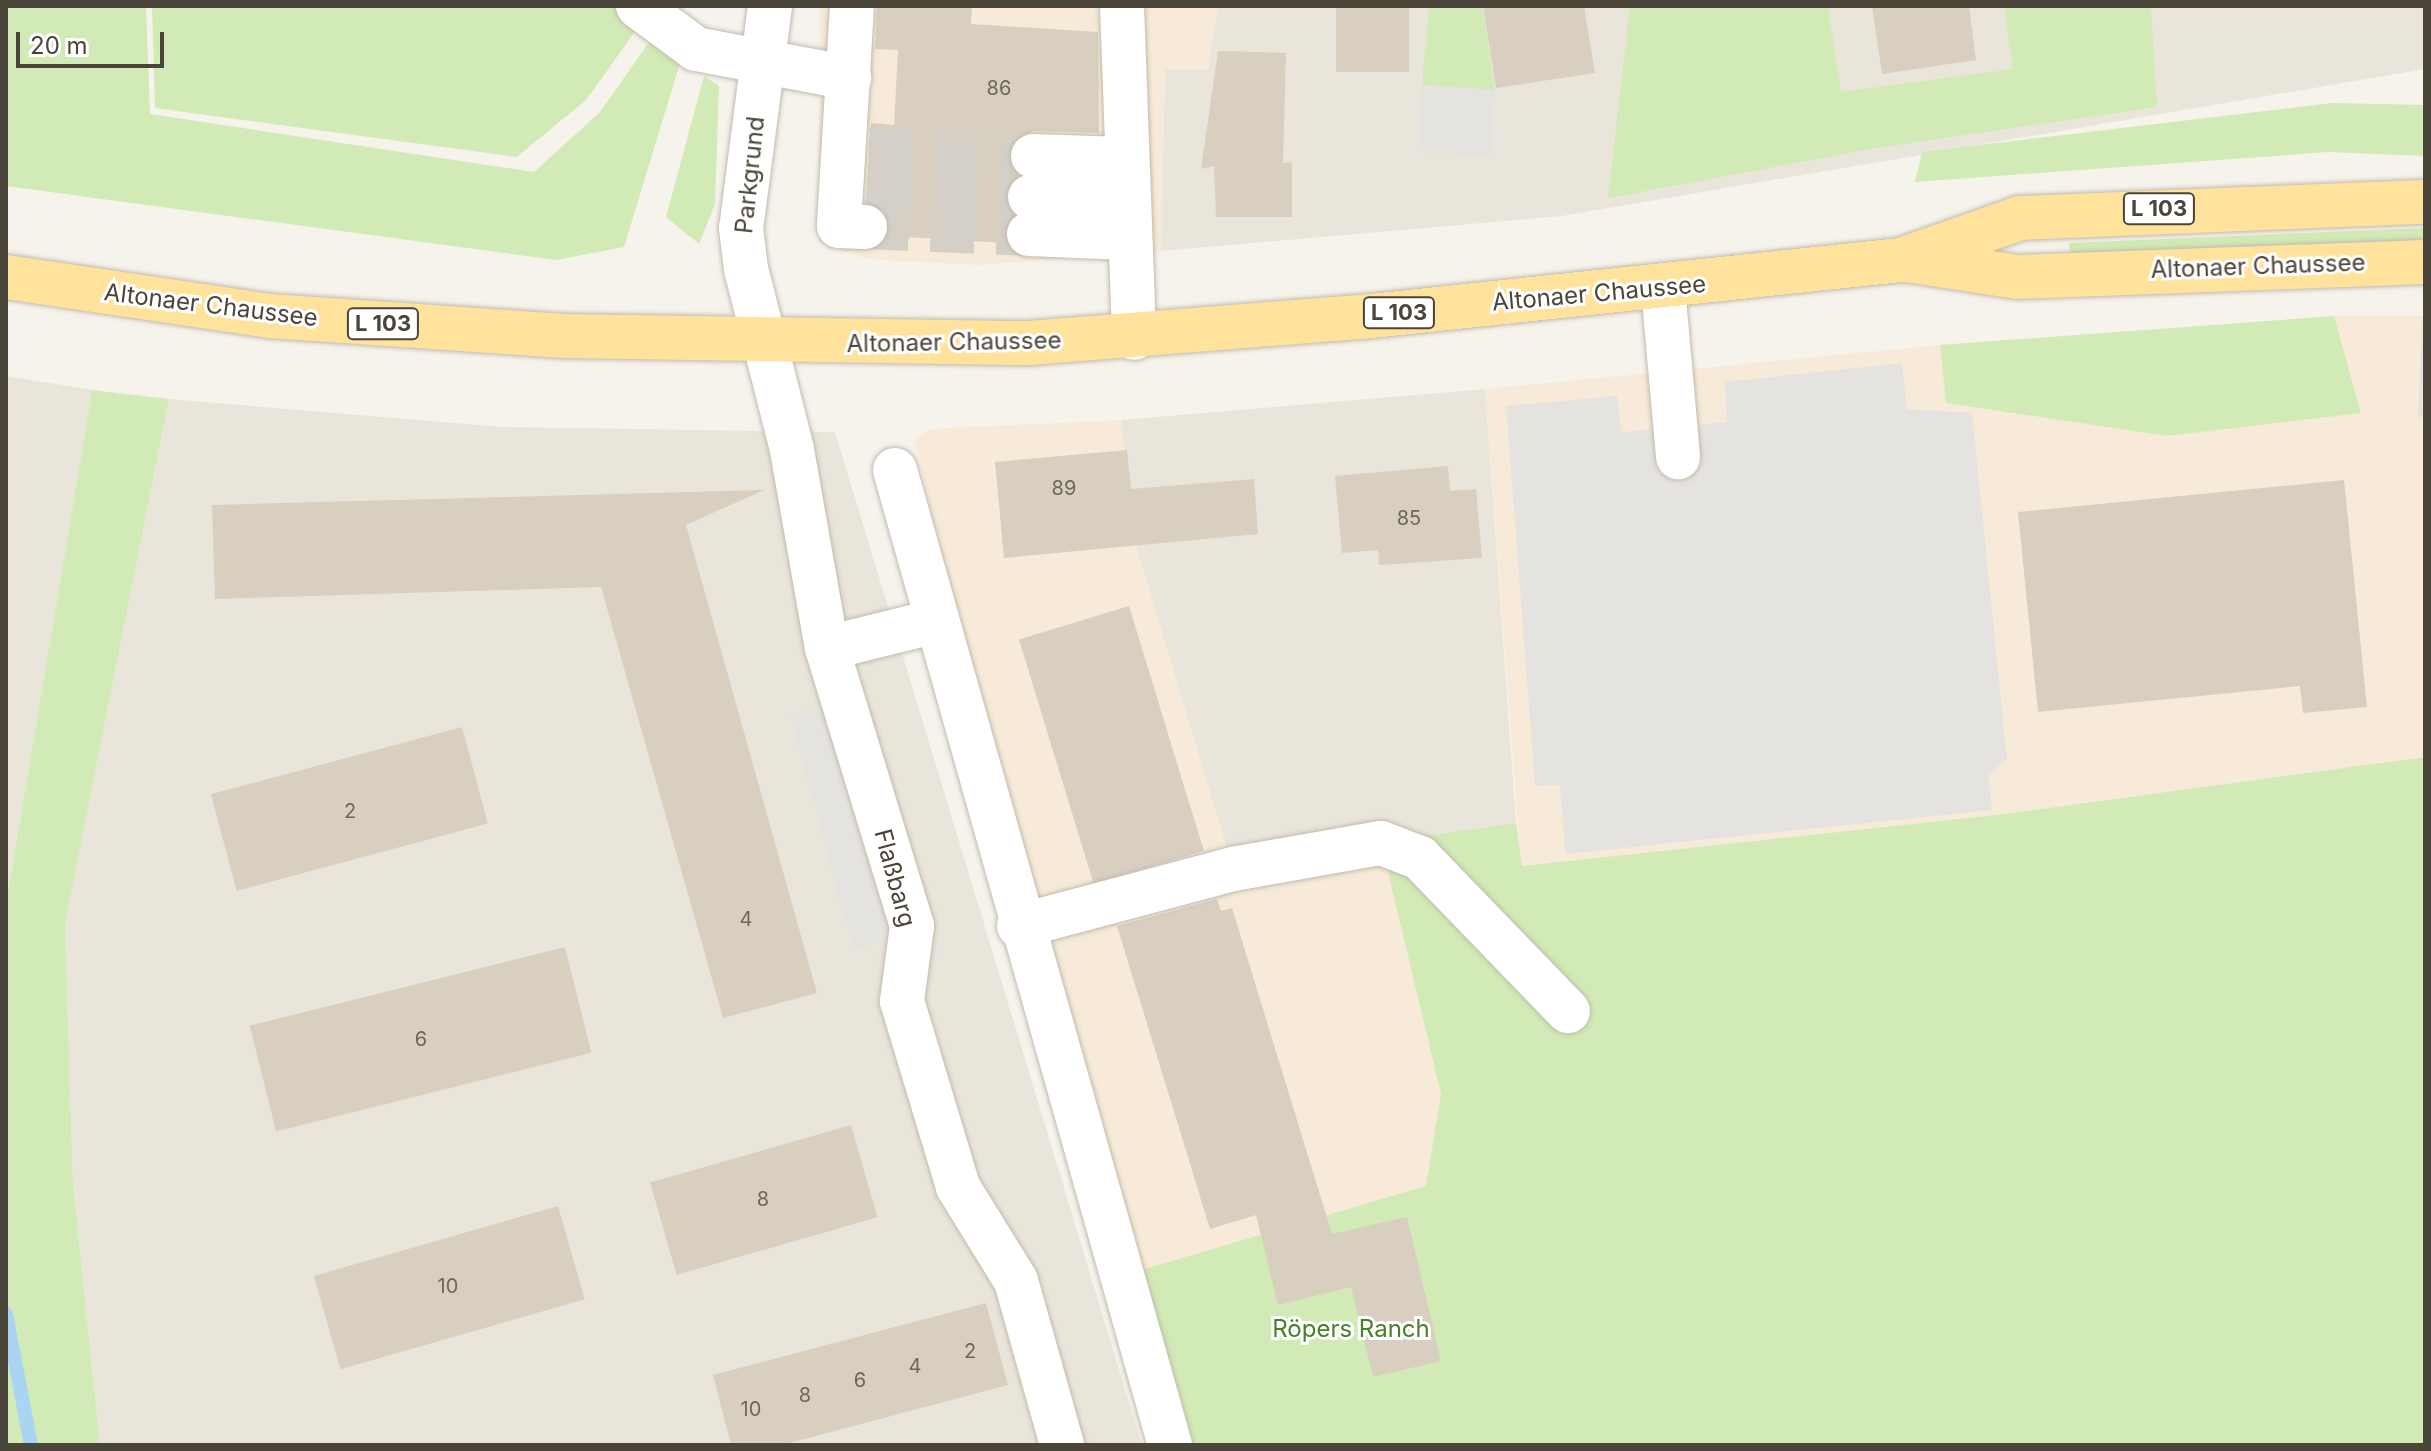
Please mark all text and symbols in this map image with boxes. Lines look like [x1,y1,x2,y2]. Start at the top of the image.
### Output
scale bar [20,16,168,66]
text: 20 m [30,31,88,60]
house number: 86 [987,76,1011,100]
street label: Parkgrund [730,115,770,235]
road number: L 103 [2121,191,2197,227]
street label: Altonaer Chaussee [2150,248,2366,284]
street label: Altonaer Chaussee [1491,269,1707,317]
street label: Altonaer Chaussee [103,278,319,332]
road number: L 103 [1361,295,1437,331]
road number: L 103 [345,306,421,342]
street label: Altonaer Chaussee [846,326,1062,358]
house number: 89 [1052,476,1076,500]
house number: 85 [1397,506,1421,530]
house number: 2 [344,799,356,823]
street label: Flaßbarg [868,826,922,930]
house number: 4 [740,907,752,931]
house number: 6 [415,1027,427,1051]
house number: 8 [757,1187,769,1211]
house number: 10 [438,1274,458,1298]
park label: Röpers Ranch [1272,1315,1430,1343]
house number: 2 [964,1339,976,1363]
house number: 4 [909,1354,921,1378]
house number: 6 [854,1368,866,1392]
house number: 8 [799,1383,811,1407]
house number: 10 [741,1397,761,1421]

